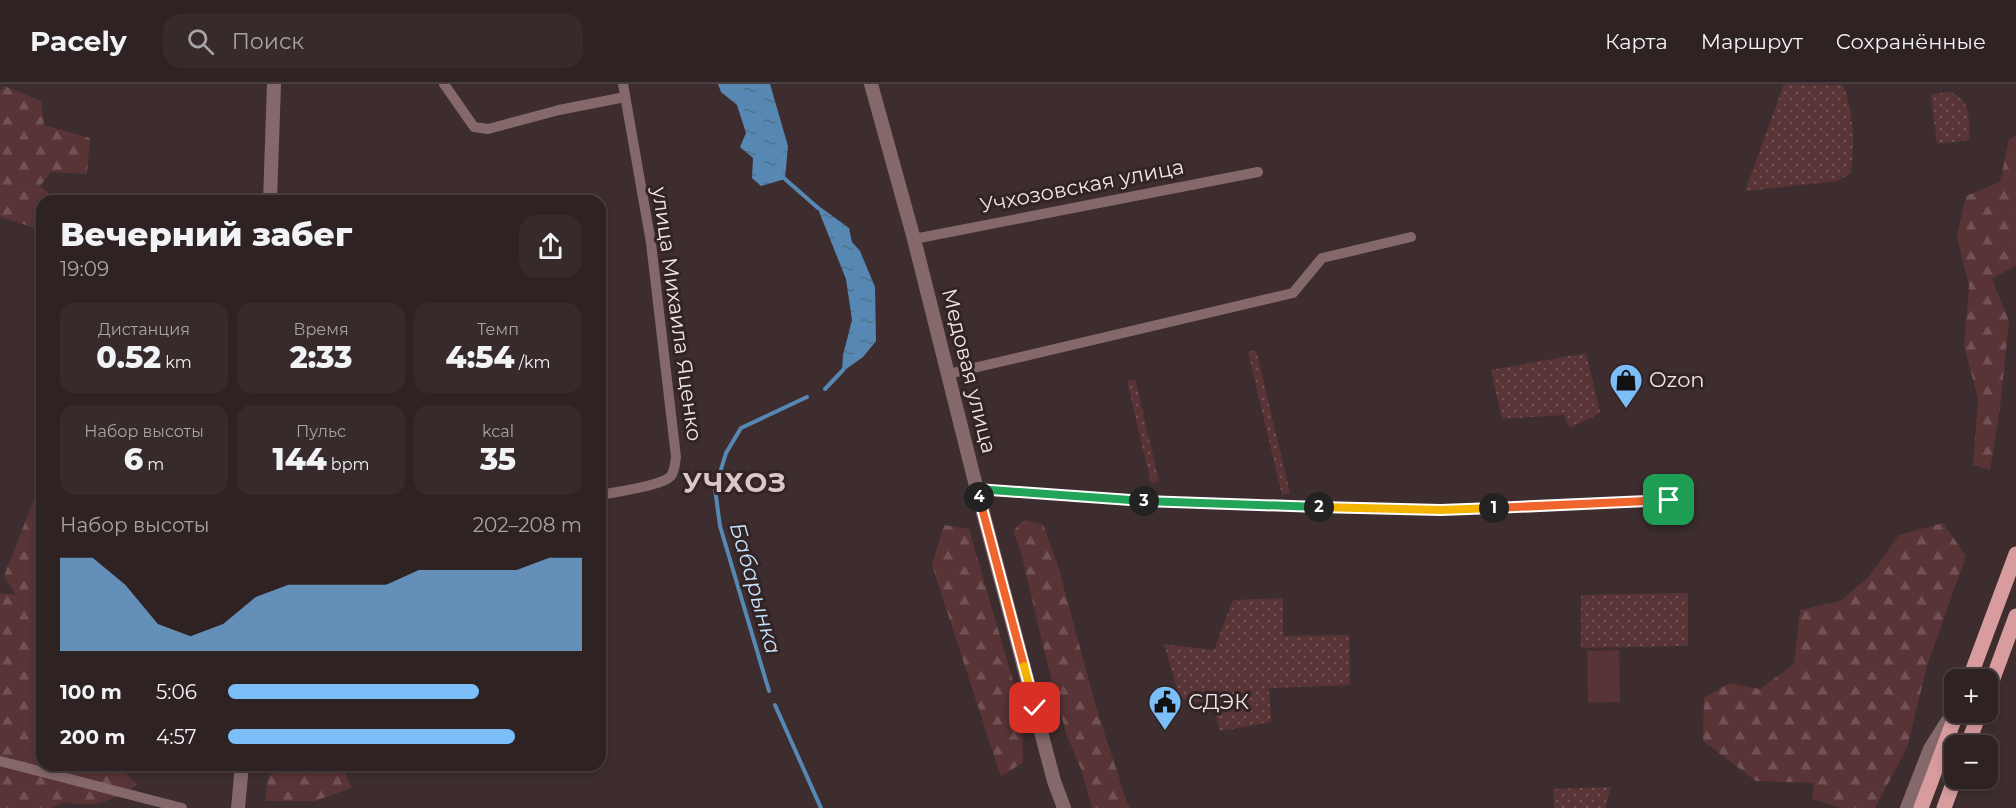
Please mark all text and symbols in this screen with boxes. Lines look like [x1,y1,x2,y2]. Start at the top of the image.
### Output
search box [163,14,583,68]
text: Pacely [30,24,127,58]
icon: search [184,25,217,58]
text: Поиск [232,28,304,55]
text: Карта [1605,29,1668,54]
text: Маршрут [1701,29,1803,54]
text: Сохранённые [1836,29,1986,54]
street label: Учхозовская улица [978,153,1186,218]
street label: улица Михаила Яценко [647,184,708,443]
text: Вечерний забег [60,214,352,254]
button: share [519,215,582,278]
text: 19:09 [60,257,109,281]
street label: Медовая улица [937,286,1002,456]
text: Дистанция [98,320,190,339]
text: Время [293,320,349,339]
text: Темп [477,320,519,339]
text: 0.52 [96,339,161,376]
text: 2:33 [290,339,352,376]
text: 4:54 [445,339,514,376]
text: km [161,353,192,372]
text: /km [514,353,551,372]
shop icon: Ozon [1608,362,1644,409]
place label: Ozon [1649,367,1705,392]
text: Набор высоты [84,422,204,441]
text: Пульс [296,422,346,441]
text: kcal [482,422,514,441]
text: 6 [124,441,143,478]
text: 144 [272,441,327,478]
text: 35 [480,441,516,478]
text: m [143,455,164,474]
text: bpm [327,455,370,474]
district label: УЧХОЗ [683,466,787,499]
pin [1643,474,1694,525]
pin: 4 [964,482,994,512]
icon: arrive [1652,483,1685,516]
pin: 3 [1129,486,1159,516]
text: 4 [973,487,985,506]
text: 3 [1139,491,1149,510]
pin: 2 [1304,492,1334,522]
pin: 1 [1479,493,1509,523]
text: 2 [1314,497,1324,516]
text: 1 [1491,498,1497,517]
text: Набор высоты [60,513,209,537]
text: 202–208 m [473,513,582,537]
water label: Бабарынка [724,519,787,657]
map controls [1944,669,1998,789]
button: + [1944,669,1998,723]
text: 100 m [60,680,122,704]
text: 5:06 [156,680,197,704]
pin [1009,682,1060,733]
public building icon: СДЭК [1147,684,1183,731]
place label: СДЭК [1188,689,1249,714]
icon: check [1018,691,1051,724]
text: 200 m [60,725,126,749]
text: 4:57 [156,725,196,749]
button: − [1944,735,1998,789]

